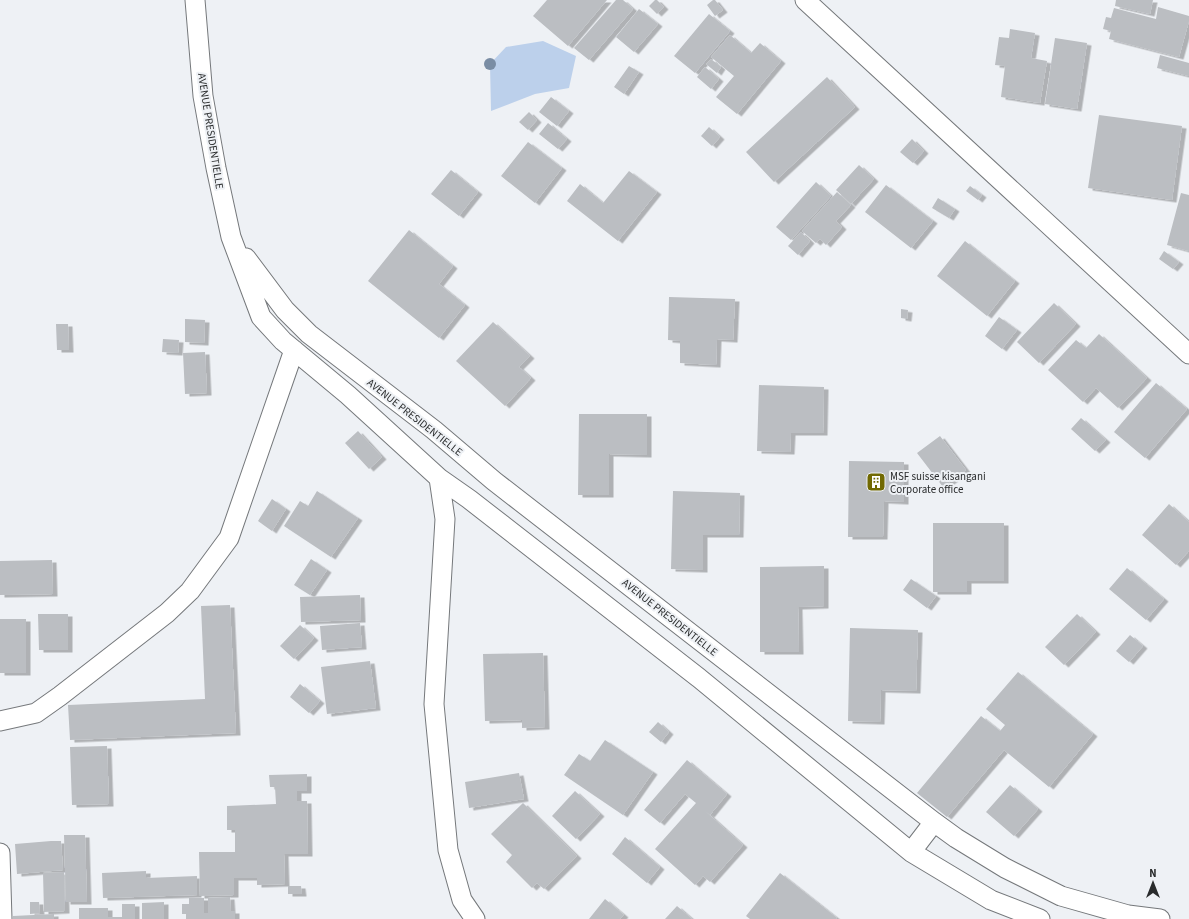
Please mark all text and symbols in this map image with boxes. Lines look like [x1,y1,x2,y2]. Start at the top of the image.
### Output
street label: AVENUE PRESIDENTIELLE [194,72,227,190]
street label: AVENUE PRESIDENTIELLE [364,375,466,460]
place label: MSF suisse kisangani Corporate office [890,469,986,497]
building icon: MSF suisse kisangani Corporate office [865,471,887,493]
street label: AVENUE PRESIDENTIELLE [619,575,721,660]
north arrow [1133,863,1173,903]
text: N [1149,866,1157,881]

